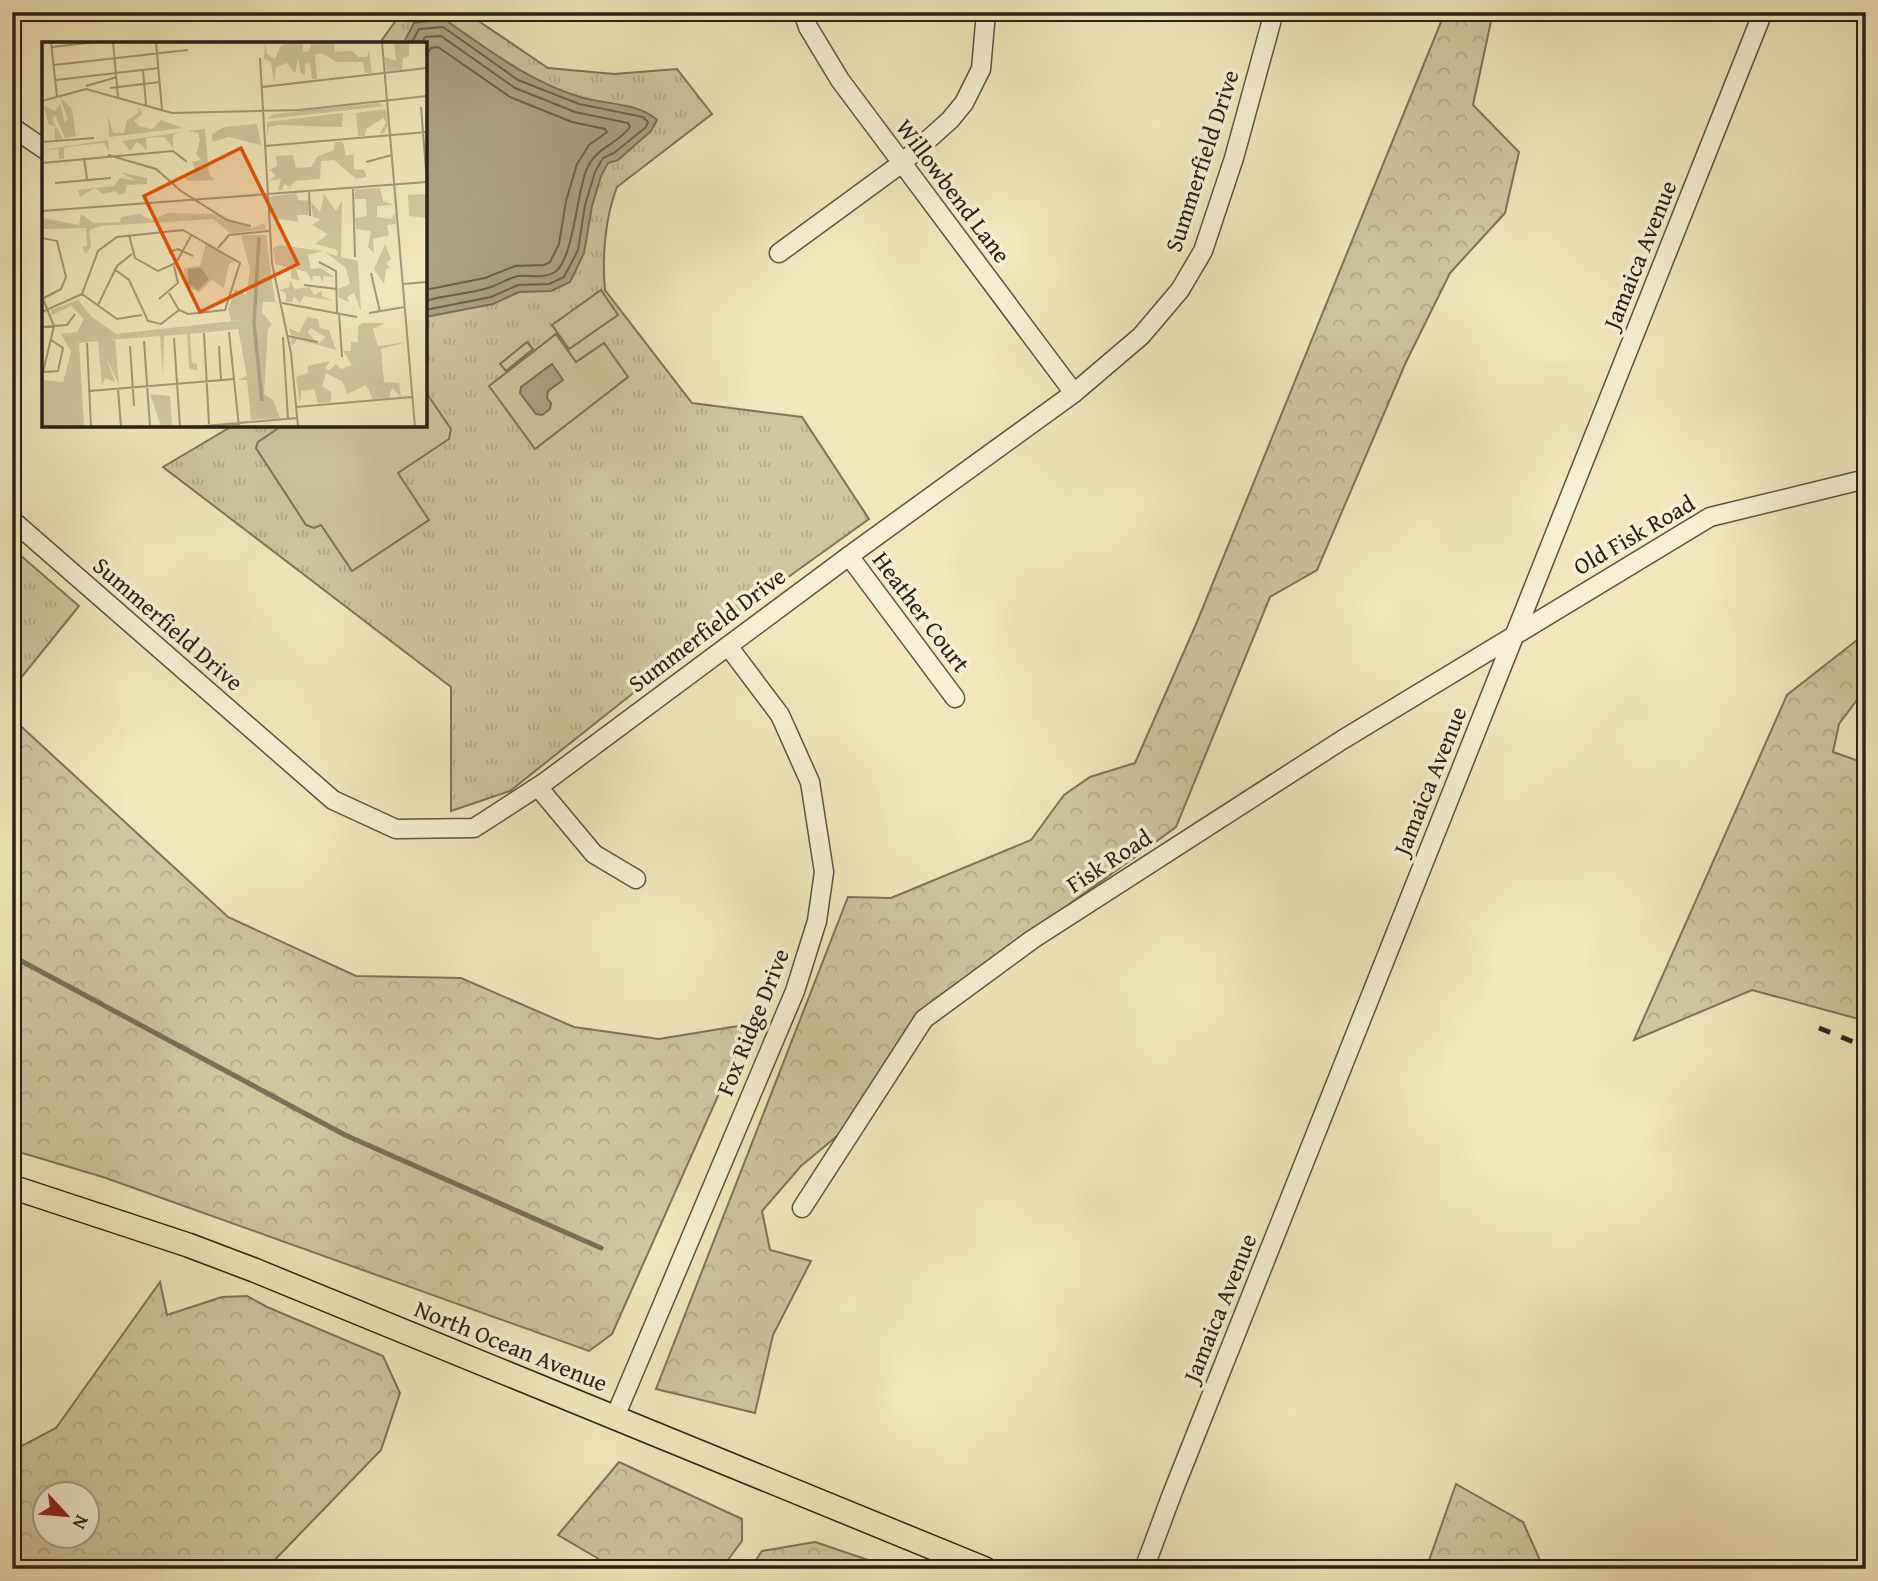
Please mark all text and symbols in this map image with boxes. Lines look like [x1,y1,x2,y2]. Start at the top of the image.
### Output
inset map [42,42,427,427]
street label: Summerfield Drive [1156,65,1247,256]
street label: Willowbend Lane [887,111,1019,270]
street label: Jamaica Avenue [1593,175,1685,337]
street label: Old Fisk Road [1567,486,1701,583]
street label: Heather Court [864,544,979,680]
street label: Summerfield Drive [85,548,251,699]
street label: Summerfield Drive [621,559,793,701]
street label: Jamaica Avenue [1383,701,1475,863]
street label: Fisk Road [1059,820,1159,901]
street label: Fox Ridge Drive [707,943,798,1101]
street label: Jamaica Avenue [1173,1228,1265,1390]
street label: North Ocean Avenue [409,1291,613,1400]
north arrow [32,1480,102,1550]
text: N [66,1511,97,1535]

